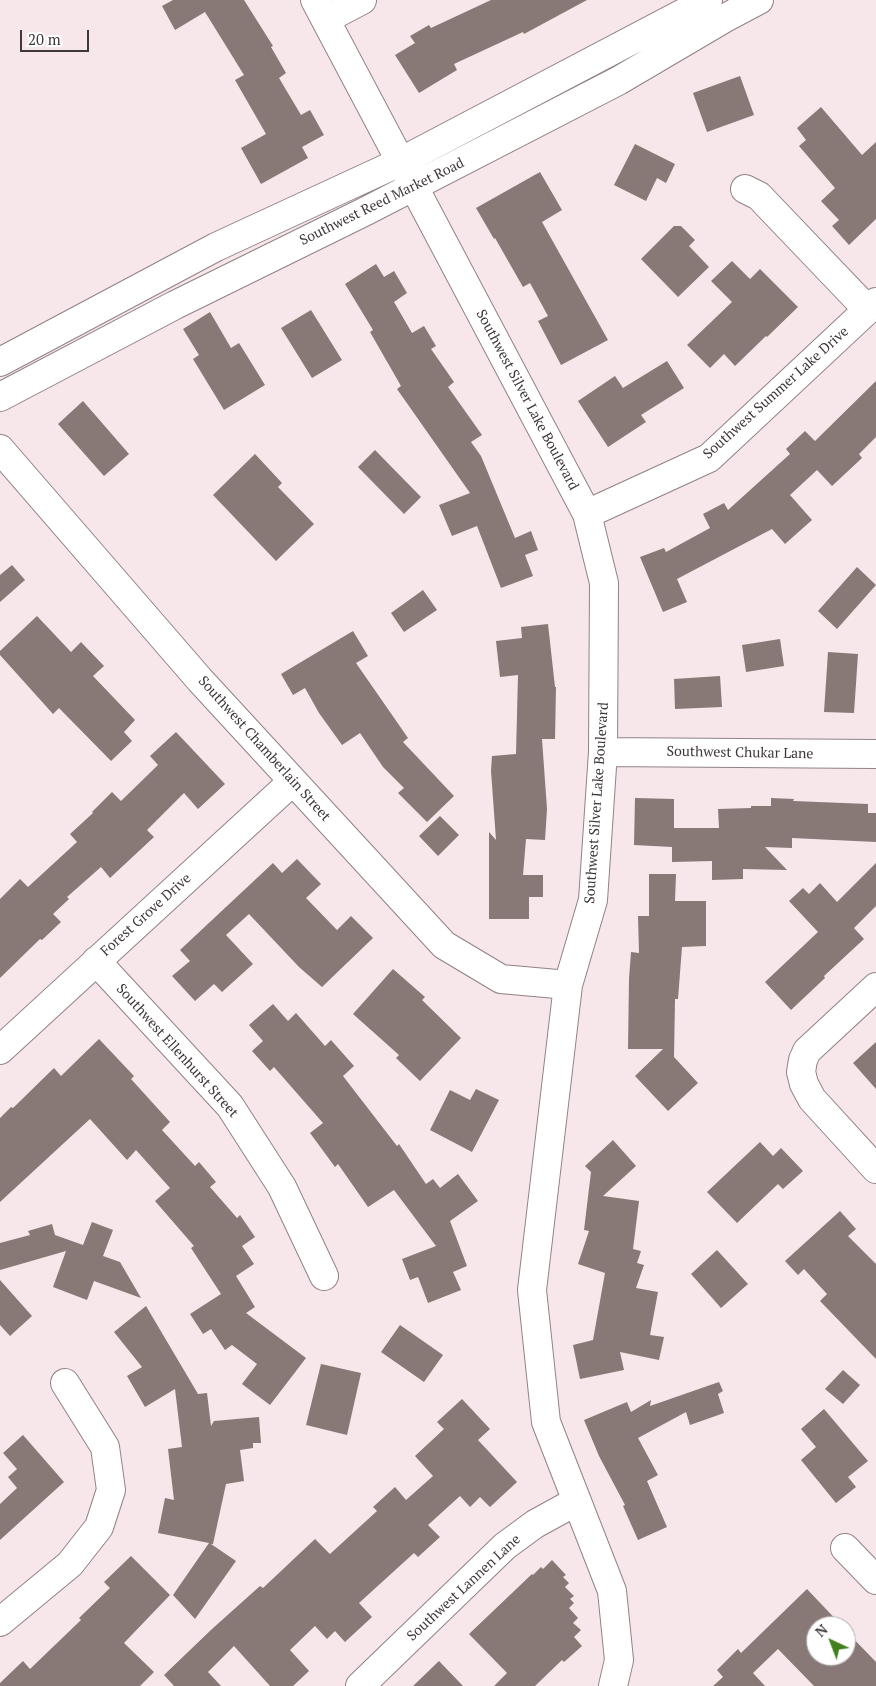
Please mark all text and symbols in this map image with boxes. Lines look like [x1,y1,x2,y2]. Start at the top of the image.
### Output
scale bar [22,20,91,52]
text: 20 m [28,29,61,49]
street label: Southwest Reed Market Road [297,155,467,249]
street label: Southwest Silver Lake Boulevard [472,307,582,493]
street label: Southwest Summer Lake Drive [700,323,852,463]
street label: Southwest Chamberlain Street [194,673,334,825]
street label: Southwest Silver Lake Boulevard [582,702,612,904]
street label: Southwest Chukar Lane [666,743,814,763]
street label: Forest Grove Drive [97,870,195,960]
street label: Southwest Ellenhurst Street [113,981,241,1121]
street label: Southwest Lannen Lane [404,1531,524,1645]
north arrow [806,1616,856,1666]
text: N [811,1620,831,1641]

